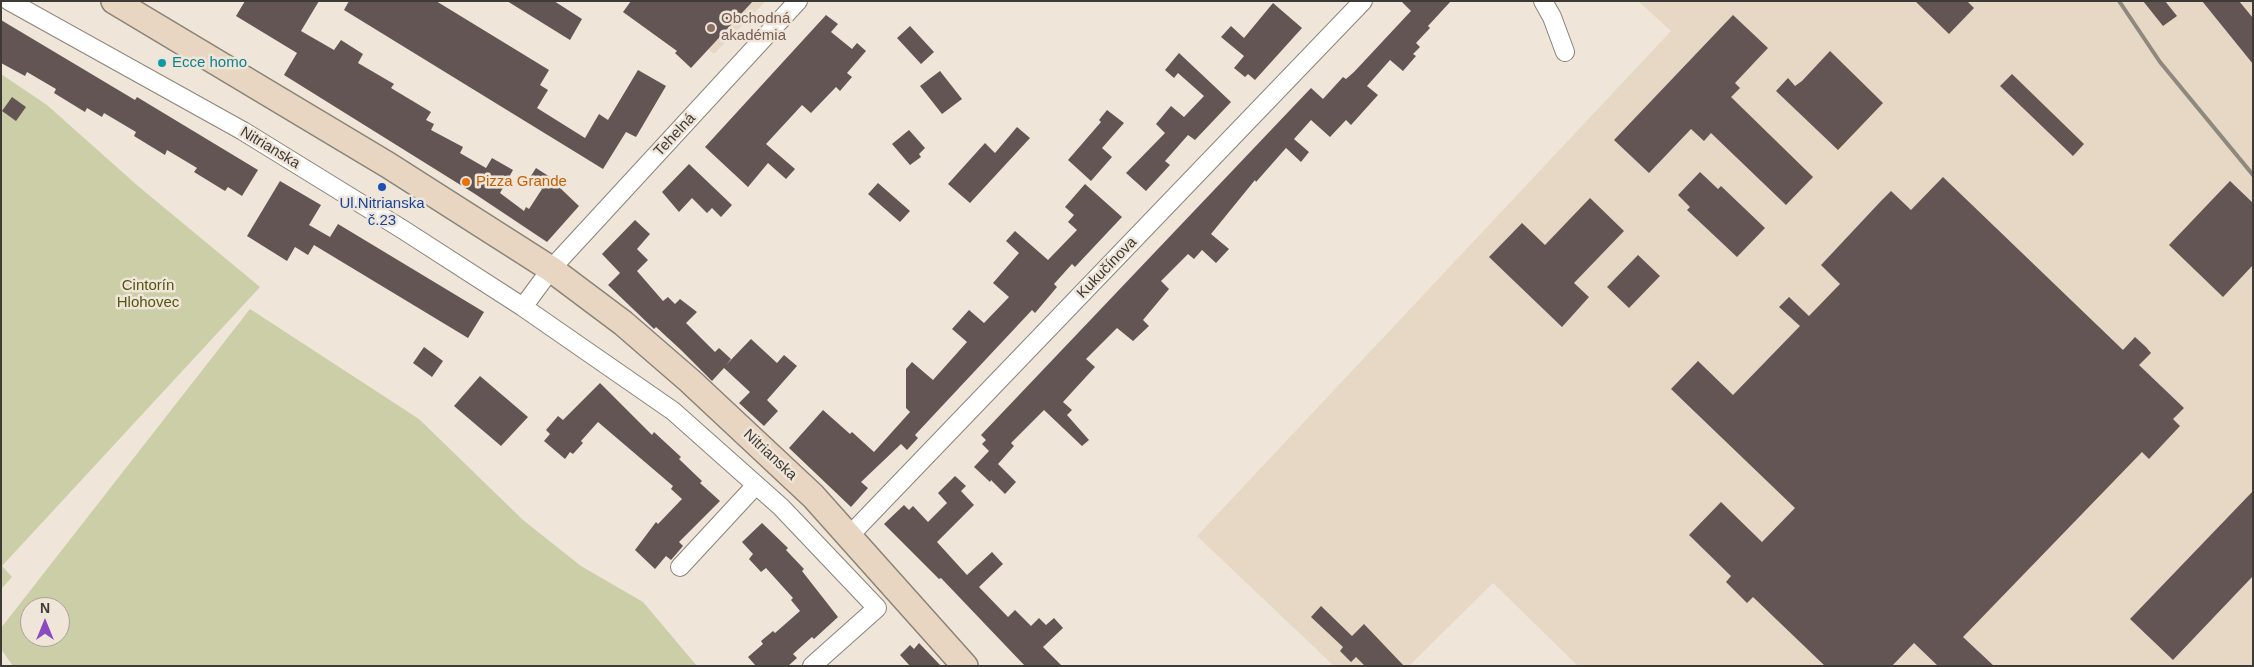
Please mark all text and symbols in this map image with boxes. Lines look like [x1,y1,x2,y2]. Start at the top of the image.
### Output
place label: Obchodná akadémia [721,10,790,45]
marker: Obchodná akadémia [705,22,717,34]
place label: Ecce homo [172,54,247,72]
marker: Ecce homo [156,57,168,69]
street label: Tehelná [651,110,699,160]
street label: Nitrianska [237,123,303,173]
place label: Pizza Grande [476,173,567,191]
marker: Pizza Grande [460,176,472,188]
marker: Ul.Nitrianska č.23 [376,181,388,193]
place label: Ul.Nitrianska č.23 [339,195,425,230]
street label: Kukučínova [1073,234,1141,302]
park label: Cintorín Hlohovec [117,277,179,312]
street label: Nitrianska [739,426,801,484]
north arrow [20,597,70,647]
text: N [40,600,50,616]

